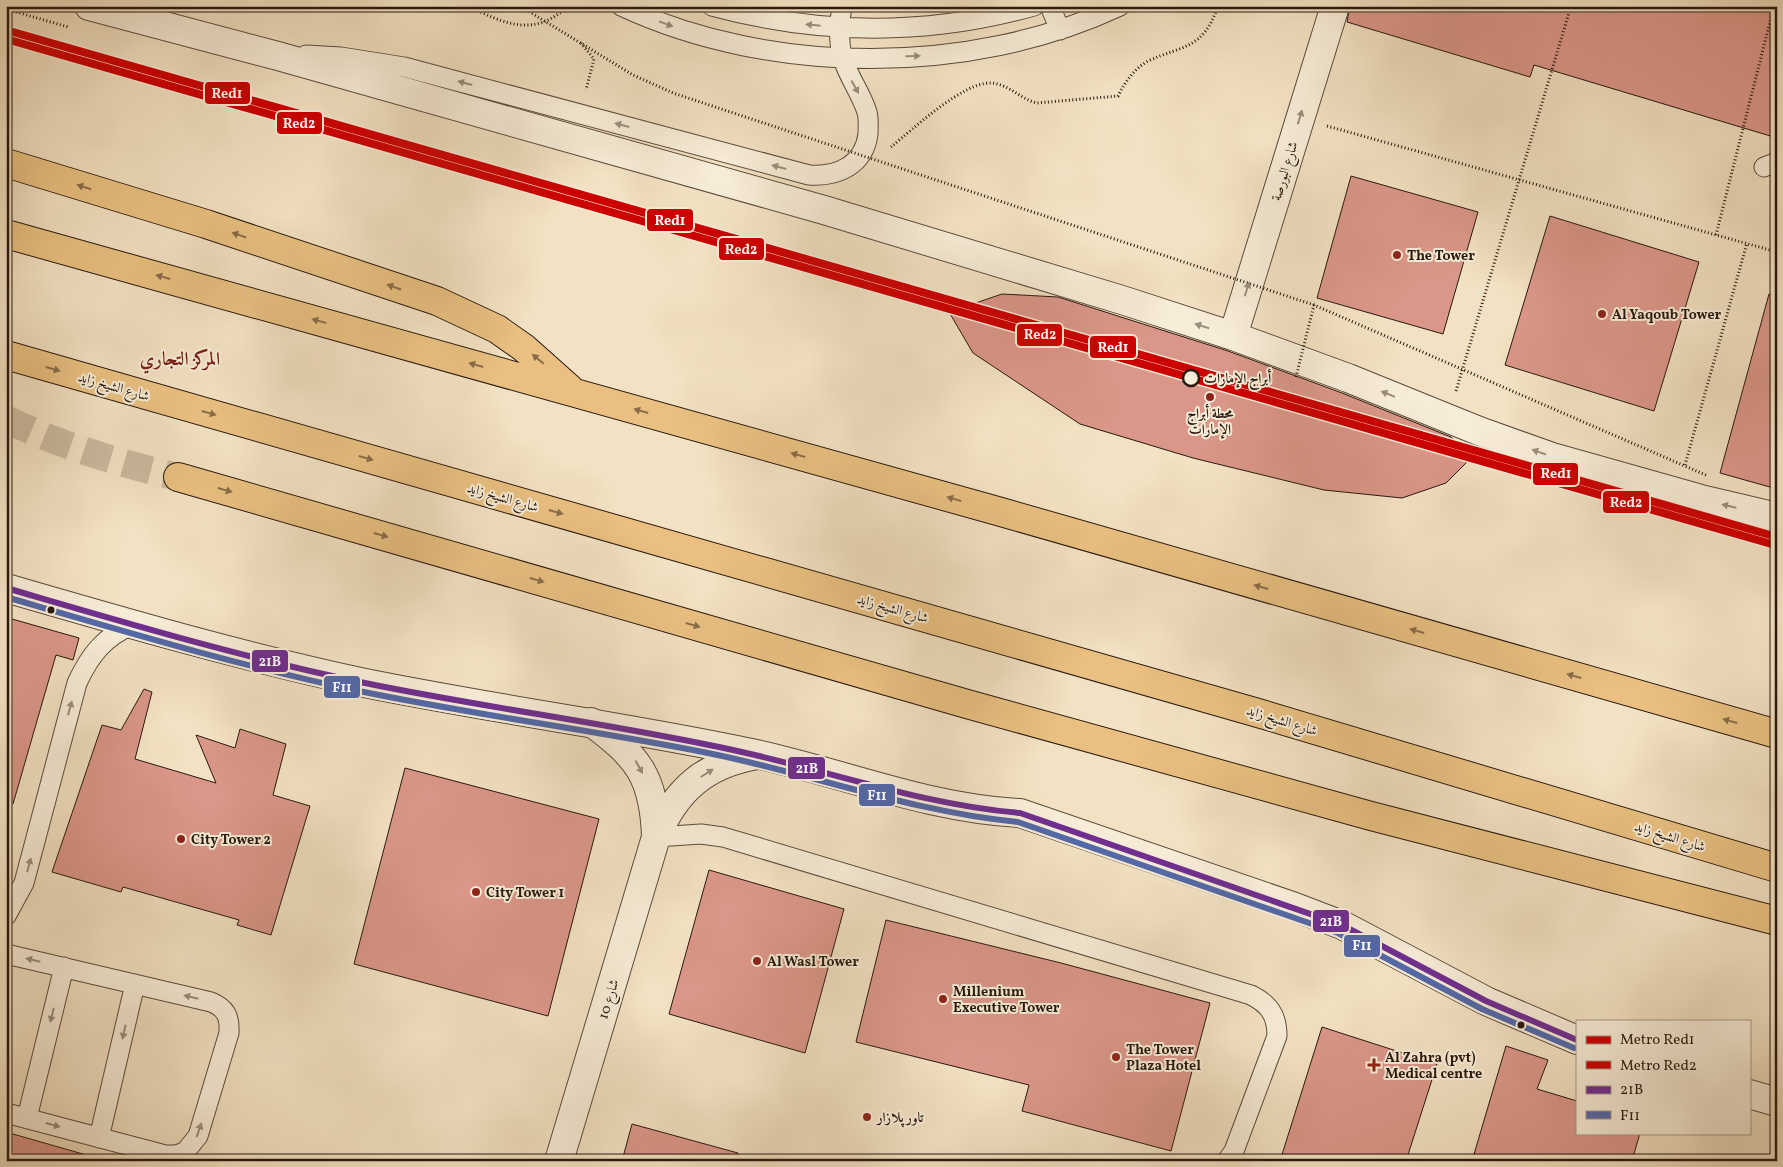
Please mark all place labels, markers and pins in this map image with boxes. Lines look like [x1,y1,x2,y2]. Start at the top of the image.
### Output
place label: The Tower [1407,247,1475,266]
marker: The Tower [1391,249,1403,261]
place label: Al Yaqoub Tower [1612,306,1722,325]
marker: Al Yaqoub Tower [1596,308,1608,320]
place label: أبراج الإمارات [1204,368,1272,391]
marker: أبراج الإمارات [1182,369,1200,387]
marker: محطة أبراج الإمارات [1204,391,1216,403]
place label: محطة أبراج الإمارات [1187,403,1234,440]
unlabelled marker [46,605,56,615]
place label: City Tower 2 [191,831,271,850]
marker: City Tower 2 [175,833,187,845]
place label: City Tower 1 [486,884,564,903]
marker: City Tower 1 [470,886,482,898]
place label: Al Wasl Tower [767,953,859,972]
marker: Al Wasl Tower [751,955,763,967]
place label: Millenium Executive Tower [953,983,1060,1018]
marker: Millenium Executive Tower [937,993,949,1005]
unlabelled marker [1516,1020,1526,1030]
place label: The Tower Plaza Hotel [1126,1041,1201,1076]
place label: Al Zahra (pvt) Medical centre [1385,1049,1482,1084]
marker: The Tower Plaza Hotel [1110,1051,1122,1063]
marker: Al Zahra (pvt) Medical centre [1367,1058,1381,1072]
place label: تاور پلازار [875,1109,924,1128]
marker: تاور پلازار [861,1111,873,1123]

